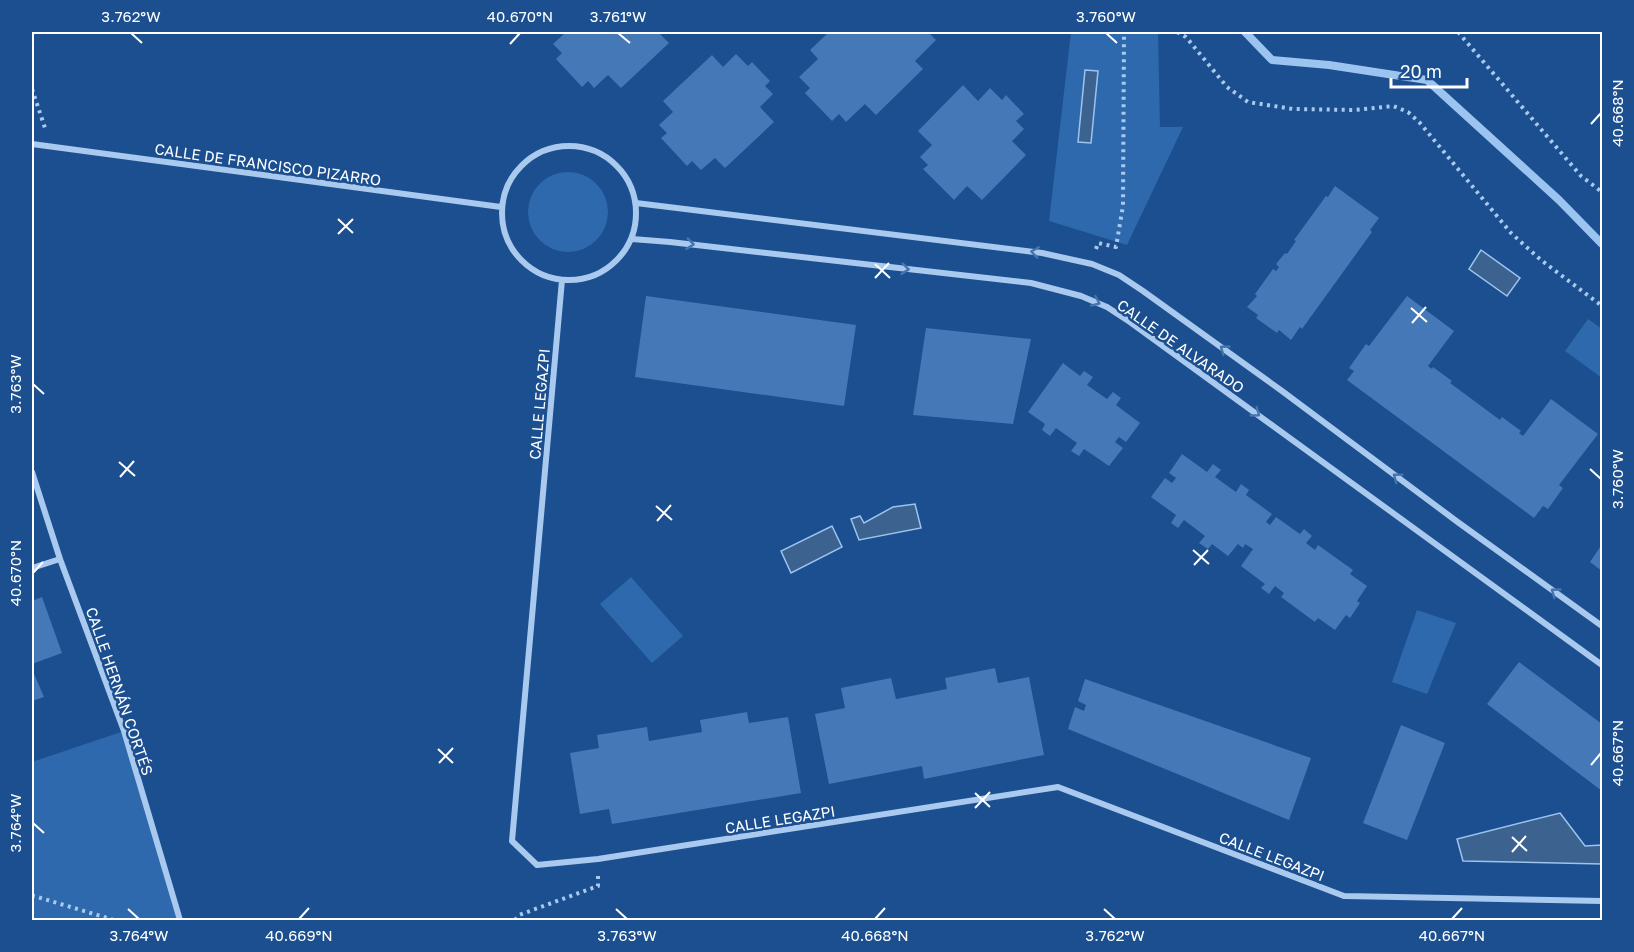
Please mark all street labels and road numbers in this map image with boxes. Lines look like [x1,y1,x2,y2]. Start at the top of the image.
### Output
street label: CALLE DE FRANCISCO PIZARRO [154,139,382,189]
street label: CALLE DE ALVARADO [1114,295,1248,397]
street label: CALLE LEGAZPI [525,348,553,460]
street label: CALLE HERNÁN CORTÉS [83,605,157,777]
street label: CALLE LEGAZPI [724,801,836,837]
street label: CALLE LEGAZPI [1217,828,1327,884]

